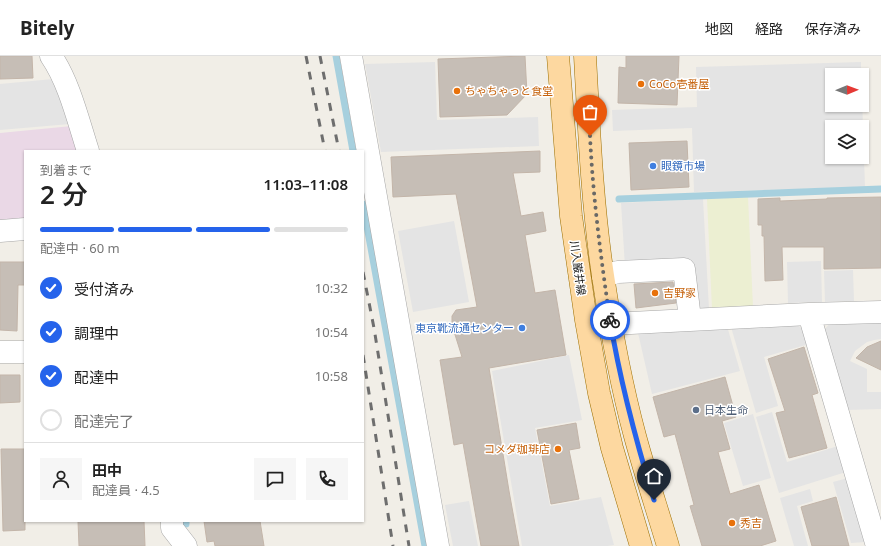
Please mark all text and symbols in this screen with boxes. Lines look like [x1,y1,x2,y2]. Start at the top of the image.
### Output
text: Bitely [20,15,74,41]
text: 地図 [705,19,733,38]
text: 経路 [755,19,783,38]
text: 保存済み [805,19,861,38]
north arrow [825,68,869,112]
map controls [825,68,869,164]
place label: CoCo壱番屋 [649,76,709,91]
marker: CoCo壱番屋 [636,79,646,89]
place label: ちゃちゃっと食堂 [465,83,553,98]
marker: ちゃちゃっと食堂 [452,86,462,96]
pin [573,95,607,136]
icon: bag [579,101,601,123]
button: layers [825,120,869,164]
place label: 眼鏡市場 [661,158,705,173]
text: 到着まで [40,161,92,179]
marker: 眼鏡市場 [648,161,658,171]
text: 11:03–11:08 [264,174,348,194]
text: 2 分 [40,176,88,212]
text: 配達中 · 60 m [40,239,120,257]
street label: 川入巌井線 [567,240,590,296]
icon: check [40,277,62,299]
text: 受付済み [74,279,134,299]
text: 10:32 [315,279,348,297]
place label: 吉野家 [663,285,696,300]
marker: 吉野家 [650,288,660,298]
courier [590,300,630,340]
icon: bike [599,309,621,331]
place label: 東京靴流通センター [415,320,514,335]
icon: check [40,321,62,343]
text: 調理中 [74,323,119,343]
text: 10:54 [315,323,348,341]
marker: 東京靴流通センター [517,323,527,333]
icon: check [40,365,62,387]
text: 配達中 [74,367,119,387]
text: 10:58 [315,367,348,385]
place label: 日本生命 [704,402,748,417]
marker: 日本生命 [691,405,701,415]
text: 配達完了 [74,411,134,431]
place label: コメダ珈琲店 [484,441,550,456]
marker: コメダ珈琲店 [553,444,563,454]
button: person [40,458,82,500]
button: chat [254,458,296,500]
button: phone [306,458,348,500]
pin [637,459,671,500]
text: 田中 [92,460,122,480]
icon: home [643,465,665,487]
text: 配達員 · 4.5 [92,481,160,499]
place label: 秀吉 [740,515,762,530]
marker: 秀吉 [727,518,737,528]

